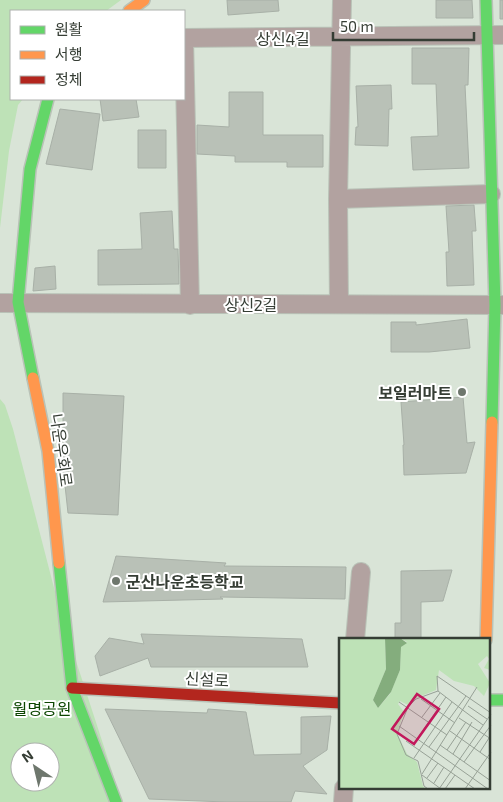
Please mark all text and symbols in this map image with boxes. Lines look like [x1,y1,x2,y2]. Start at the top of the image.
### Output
legend [10,10,185,100]
scale bar [333,10,474,42]
text: 50 m [340,17,374,35]
text: 원활 [55,20,83,38]
street label: 상신4길 [256,29,310,48]
text: 서행 [55,45,83,63]
text: 정체 [55,70,83,88]
street label: 상신2길 [224,295,278,314]
place label: 보일러마트 [378,383,452,402]
marker: 보일러마트 [456,386,468,398]
street label: 나운우회로 [47,412,77,488]
place label: 군산나운초등학교 [126,572,244,591]
marker: 군산나운초등학교 [110,575,122,587]
inset map [339,638,490,790]
street label: 신설로 [184,668,230,690]
park label: 월명공원 [13,699,71,718]
north arrow [10,742,60,792]
text: N [18,746,36,766]

